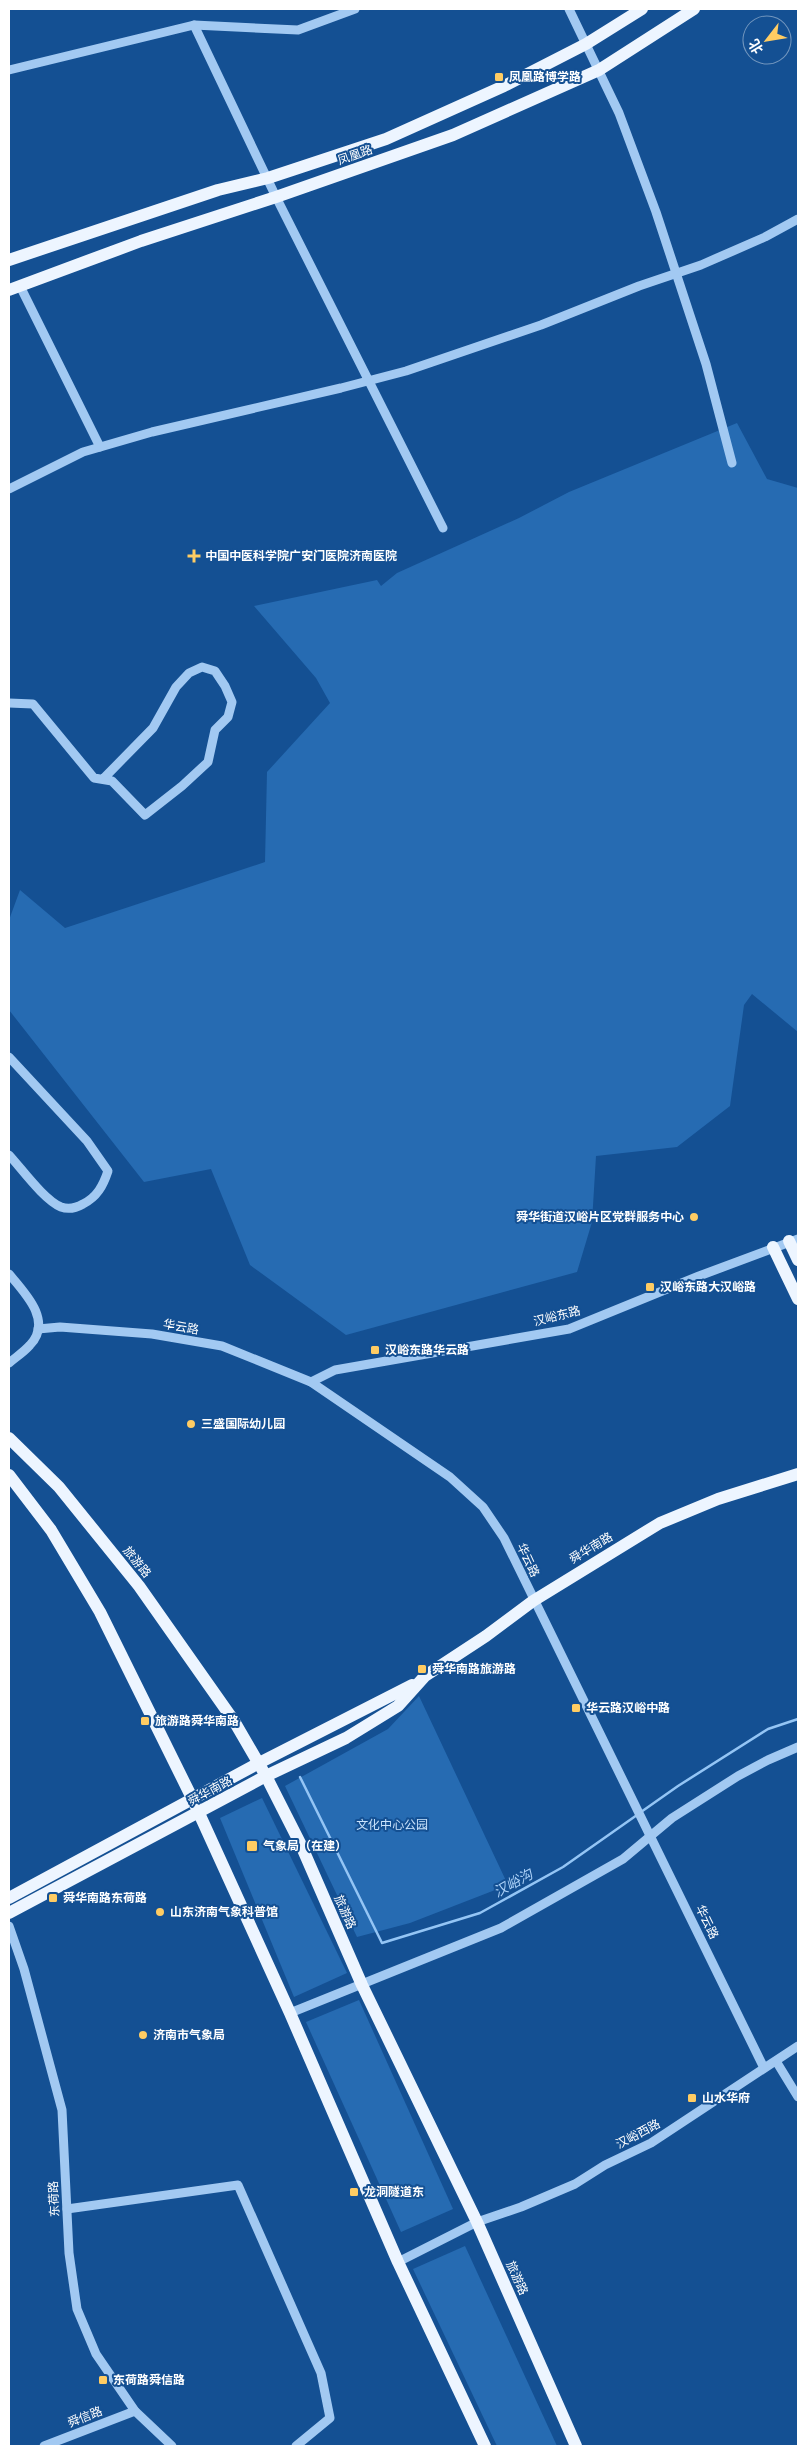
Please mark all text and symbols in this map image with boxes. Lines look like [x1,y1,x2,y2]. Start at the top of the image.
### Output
north arrow [742,15,792,65]
text: 北 [745,36,767,57]
place label: 凤凰路博学路 [509,69,581,85]
marker: 凤凰路博学路 [493,71,505,83]
street label: 凤凰路 [335,142,375,168]
place label: 中国中医科学院广安门医院济南医院 [205,548,397,564]
marker: 中国中医科学院广安门医院济南医院 [187,549,201,563]
place label: 舜华街道汉峪片区党群服务中心 [516,1209,684,1225]
marker: 舜华街道汉峪片区党群服务中心 [688,1211,700,1223]
place label: 汉峪东路大汉峪路 [660,1279,756,1295]
marker: 汉峪东路大汉峪路 [644,1281,656,1293]
street label: 汉峪东路 [532,1302,582,1330]
street label: 华云路 [162,1316,200,1338]
place label: 汉峪东路华云路 [385,1342,469,1358]
marker: 汉峪东路华云路 [369,1344,381,1356]
place label: 三盛国际幼儿园 [201,1416,285,1432]
marker: 三盛国际幼儿园 [185,1418,197,1430]
street label: 舜华南路 [566,1529,616,1567]
street label: 华云路 [513,1540,543,1580]
street label: 旅游路 [119,1543,155,1581]
place label: 舜华南路旅游路 [432,1661,516,1677]
marker: 舜华南路旅游路 [416,1663,428,1675]
place label: 华云路汉峪中路 [586,1700,670,1716]
marker: 华云路汉峪中路 [570,1702,582,1714]
place label: 旅游路舜华南路 [155,1713,239,1729]
marker: 旅游路舜华南路 [139,1715,151,1727]
street label: 舜华南路 [185,1773,235,1809]
park label: 文化中心公园 [356,1817,428,1833]
place label: 气象局（在建） [263,1838,347,1854]
marker: 气象局（在建） [245,1839,259,1853]
water label: 汉峪沟 [490,1864,537,1901]
place label: 舜华南路东荷路 [63,1890,147,1906]
marker: 舜华南路东荷路 [47,1892,59,1904]
street label: 旅游路 [330,1892,360,1932]
street label: 华云路 [692,1902,722,1942]
place label: 山东济南气象科普馆 [170,1904,278,1920]
marker: 山东济南气象科普馆 [154,1906,166,1918]
place label: 济南市气象局 [153,2027,225,2043]
marker: 济南市气象局 [137,2029,149,2041]
place label: 山水华府 [702,2090,750,2106]
marker: 山水华府 [686,2092,698,2104]
street label: 汉峪西路 [613,2116,663,2152]
street label: 东荷路 [45,2181,63,2217]
place label: 龙洞隧道东 [364,2184,424,2200]
marker: 龙洞隧道东 [348,2186,360,2198]
street label: 旅游路 [502,2258,532,2298]
place label: 东荷路舜信路 [113,2372,185,2388]
marker: 东荷路舜信路 [97,2374,109,2386]
street label: 舜信路 [65,2403,105,2431]

